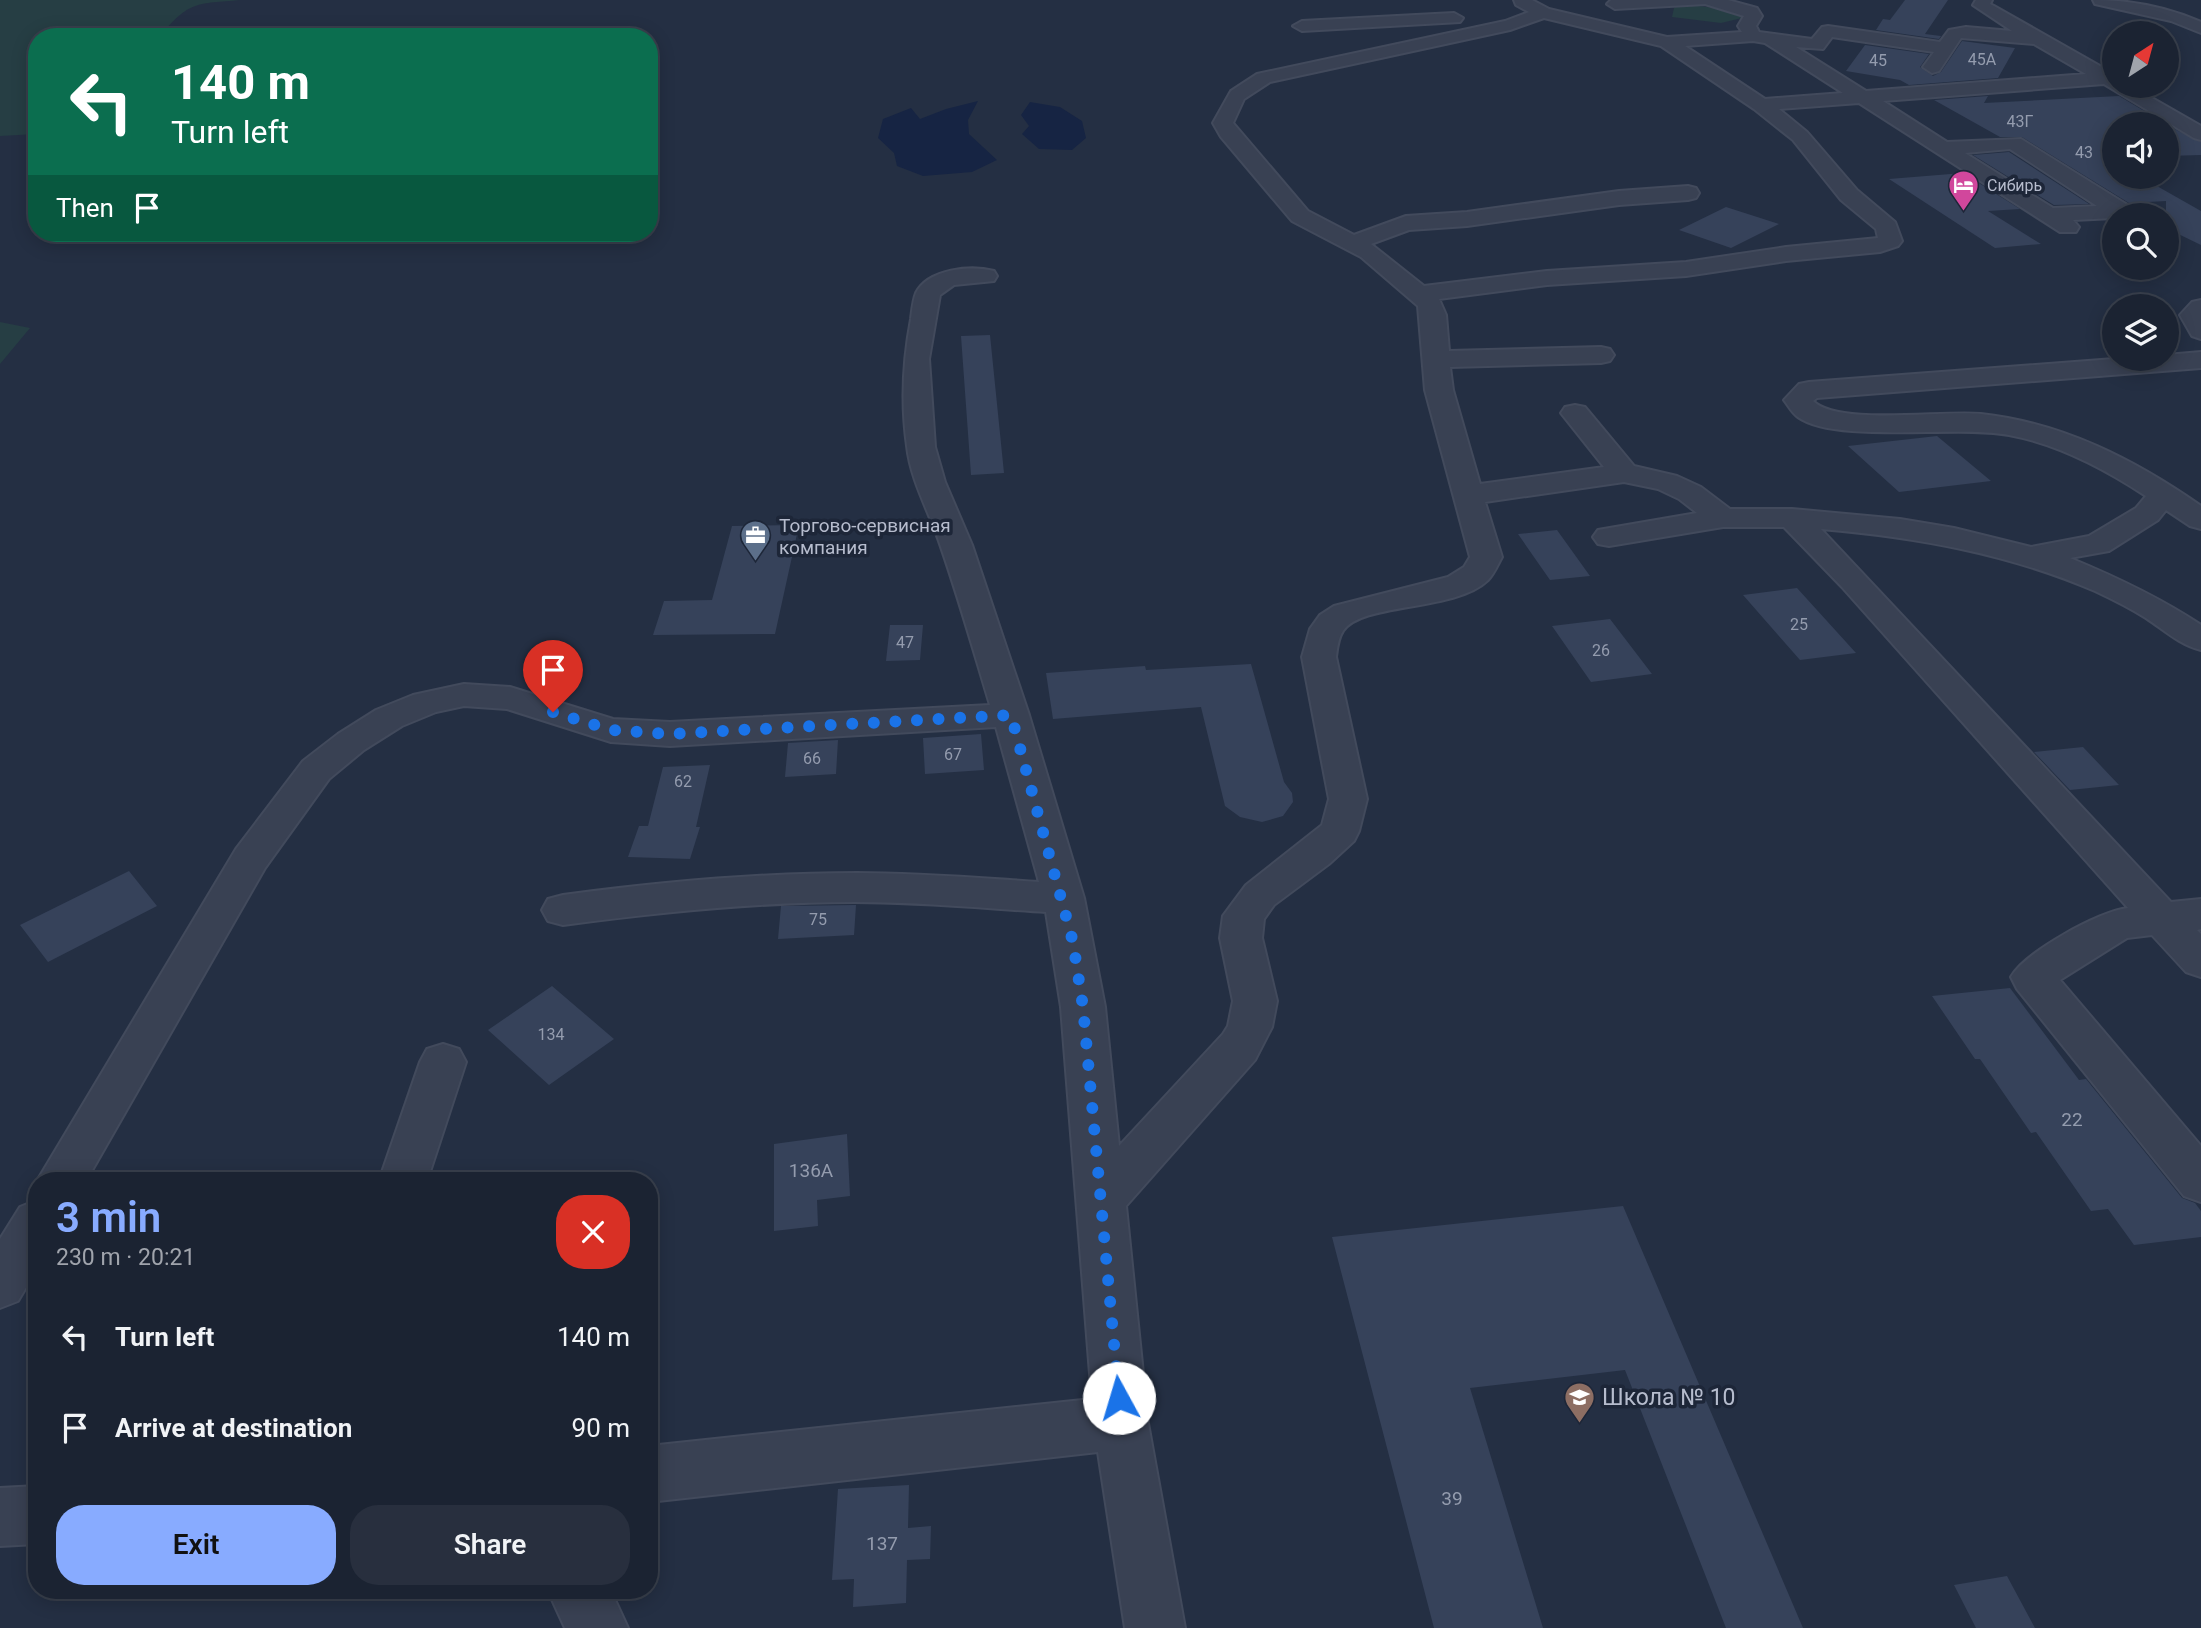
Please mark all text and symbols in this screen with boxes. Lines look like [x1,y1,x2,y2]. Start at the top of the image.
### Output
north arrow [2102,21,2179,98]
map controls [2102,21,2179,371]
house number: 45А [1968,50,1997,69]
house number: 45 [1869,51,1887,70]
text: 140 m [171,54,310,111]
icon: left [56,56,147,147]
house number: 43Г [2007,112,2034,131]
button: sound [2102,112,2179,189]
text: Turn left [171,113,289,151]
house number: 43 [2075,143,2093,162]
hotel icon: Сибирь [1947,168,1981,212]
place label: Сибирь [1987,176,2042,195]
icon: arrive [128,189,166,227]
text: Then [56,193,114,223]
button: search [2102,203,2179,280]
button: layers [2102,294,2179,371]
place label: Торгово-сервисная компания [779,514,951,559]
office icon: Торгово-сервисная компания [739,519,773,563]
house number: 25 [1790,615,1808,634]
house number: 47 [896,633,914,652]
pin [523,640,583,712]
house number: 26 [1592,641,1610,660]
icon: arrive [534,651,572,689]
house number: 67 [944,745,962,764]
house number: 66 [803,749,821,768]
house number: 62 [674,772,692,791]
house number: 75 [809,910,827,929]
house number: 134 [538,1025,564,1044]
house number: 22 [2061,1108,2083,1131]
house number: 136А [789,1159,834,1182]
text: 3 min [56,1193,161,1242]
button: close [556,1195,630,1269]
text: 230 m · 20:21 [56,1244,195,1271]
icon: left [56,1318,94,1356]
text: Turn left [115,1322,214,1352]
text: 140 m [557,1322,630,1352]
position arrow [1082,1361,1156,1435]
school or university icon: Школа № 10 [1562,1380,1596,1424]
place label: Школа № 10 [1602,1384,1736,1411]
icon: arrive [56,1409,94,1447]
text: Arrive at destination [115,1413,352,1443]
text: 90 m [572,1413,630,1443]
house number: 39 [1441,1487,1463,1510]
button: Exit [56,1505,336,1585]
button: Share [350,1505,630,1585]
house number: 137 [866,1532,898,1555]

